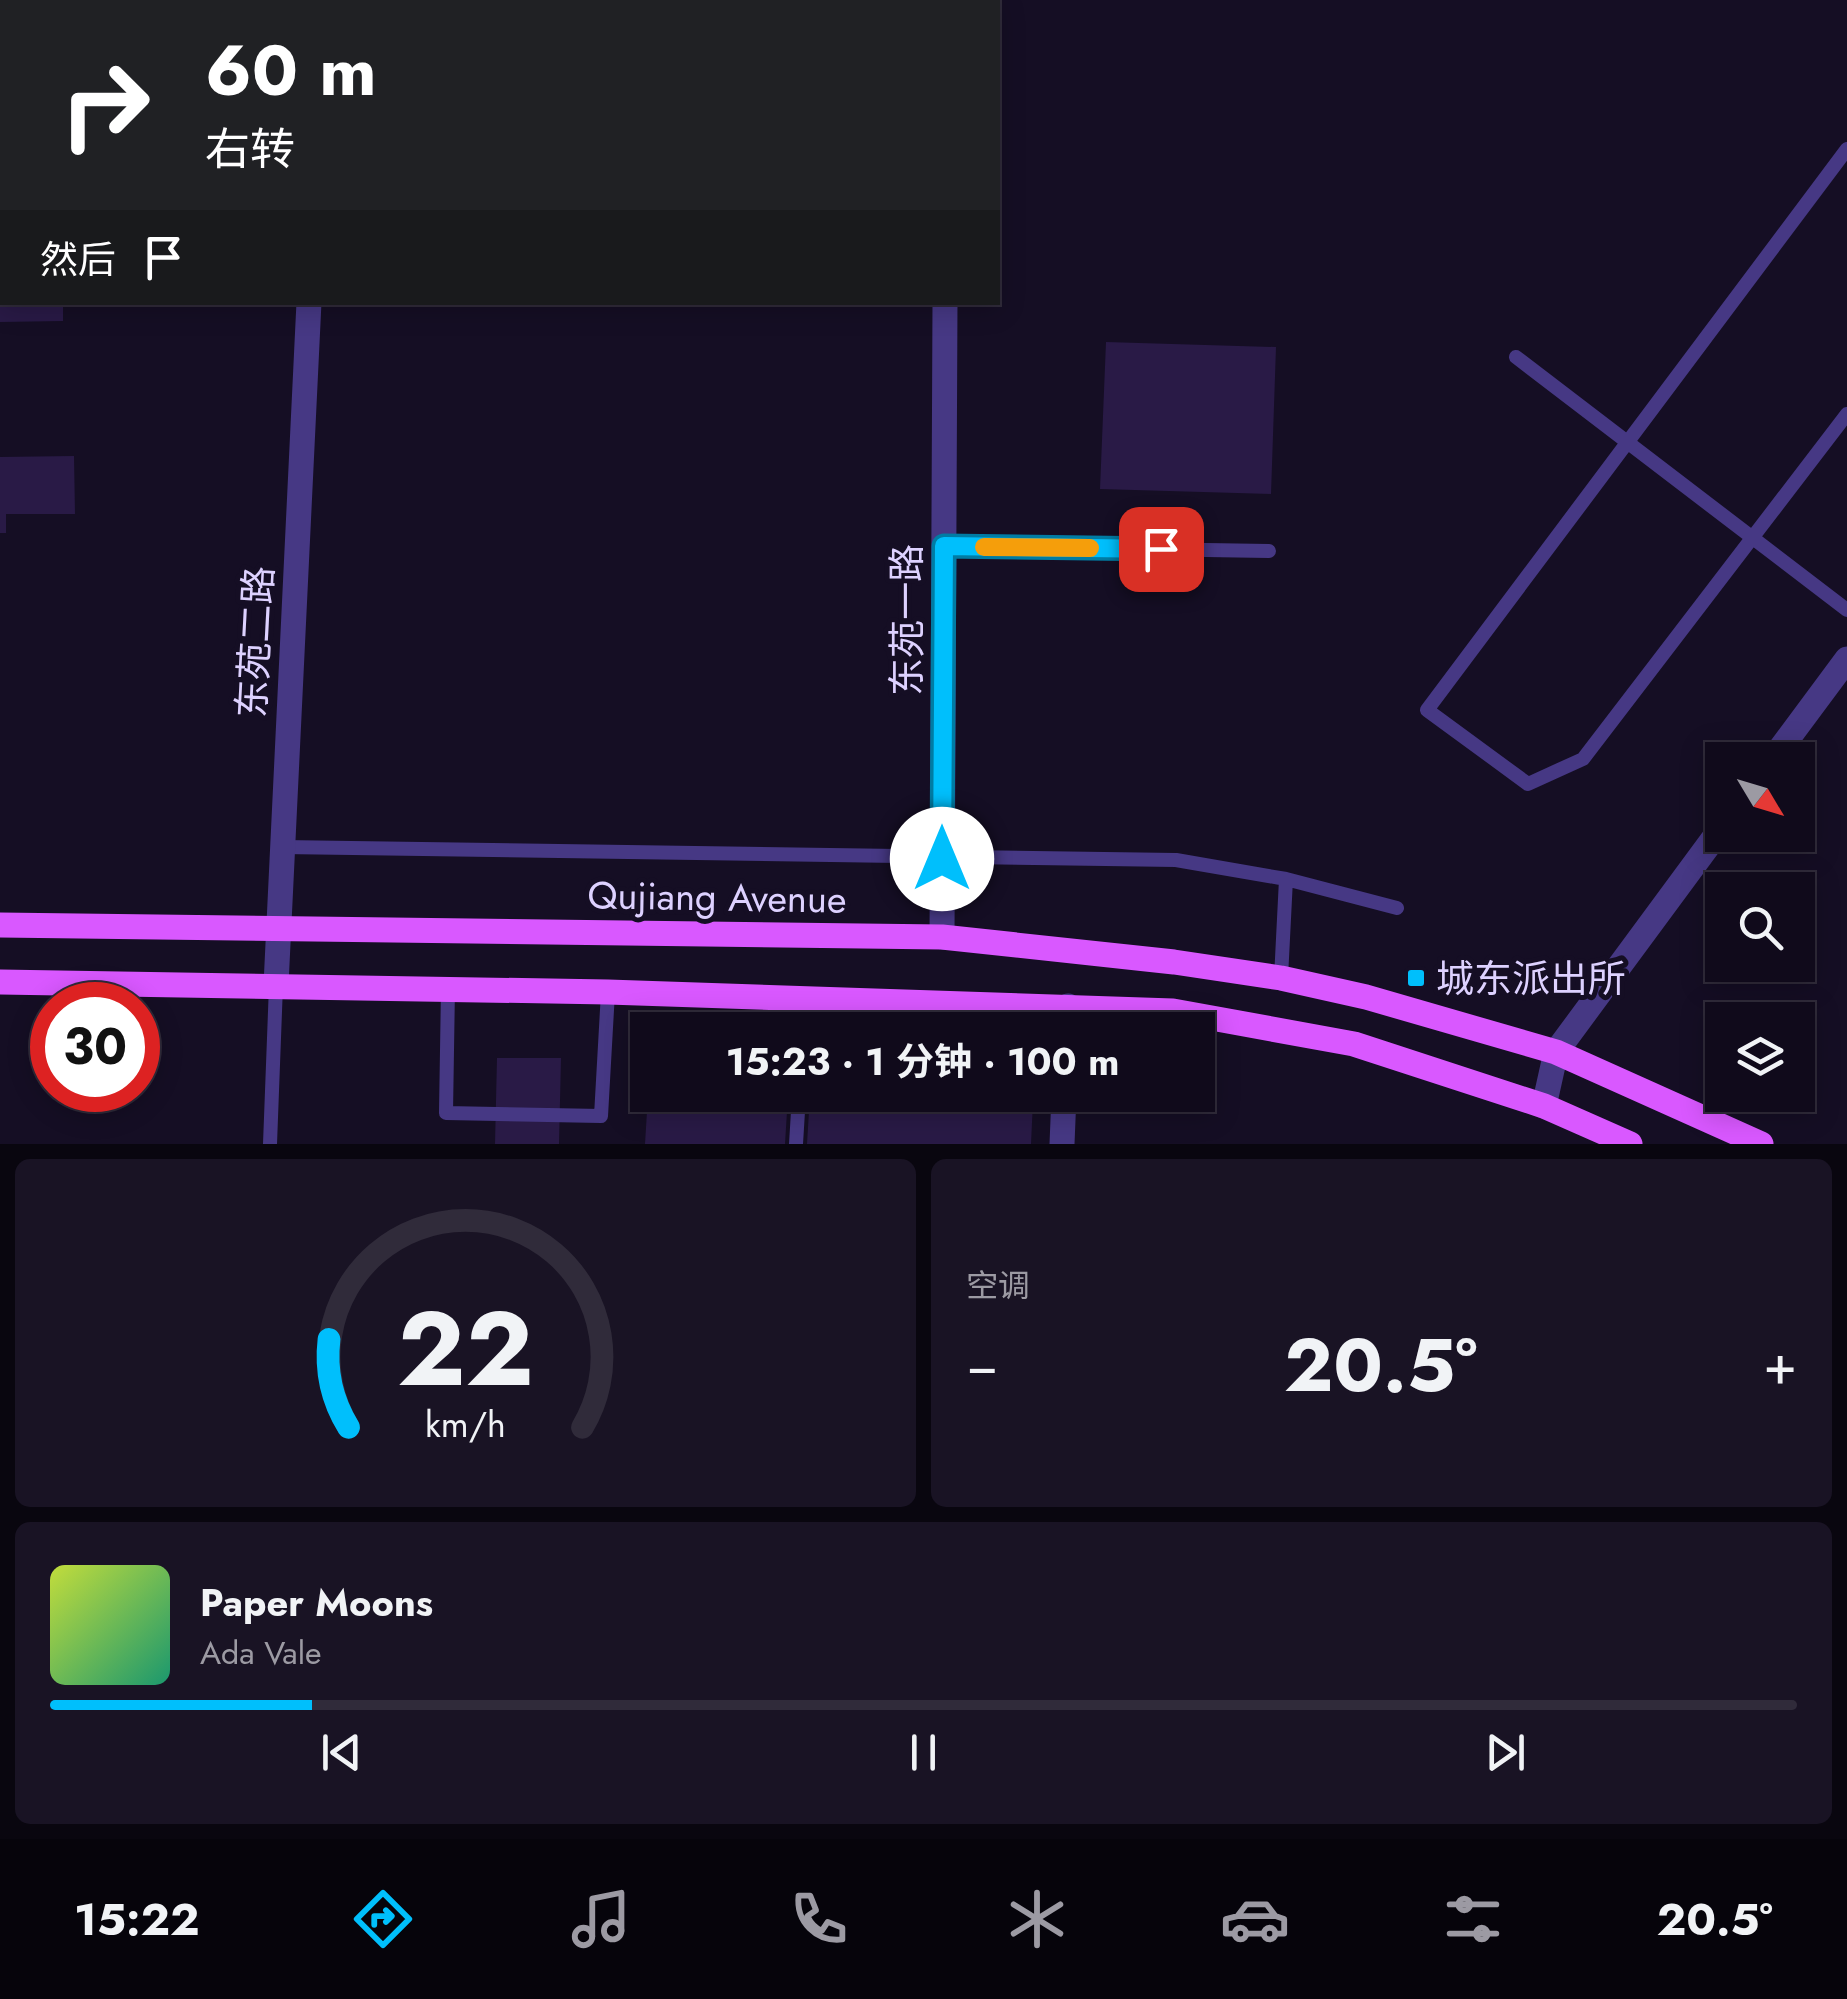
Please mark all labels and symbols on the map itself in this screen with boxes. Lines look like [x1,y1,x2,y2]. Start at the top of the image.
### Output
pin [1119,507,1204,592]
street label: 东苑一路 [879,544,934,696]
street label: 东苑二路 [224,565,286,719]
north arrow [1705,742,1815,852]
position arrow [890,807,994,911]
street label: Qujiang Avenue [587,867,847,927]
place label: 城东派出所 [1436,951,1626,1006]
marker: 城东派出所 [1405,967,1427,989]
speed limit sign: 30 [30,982,160,1112]

